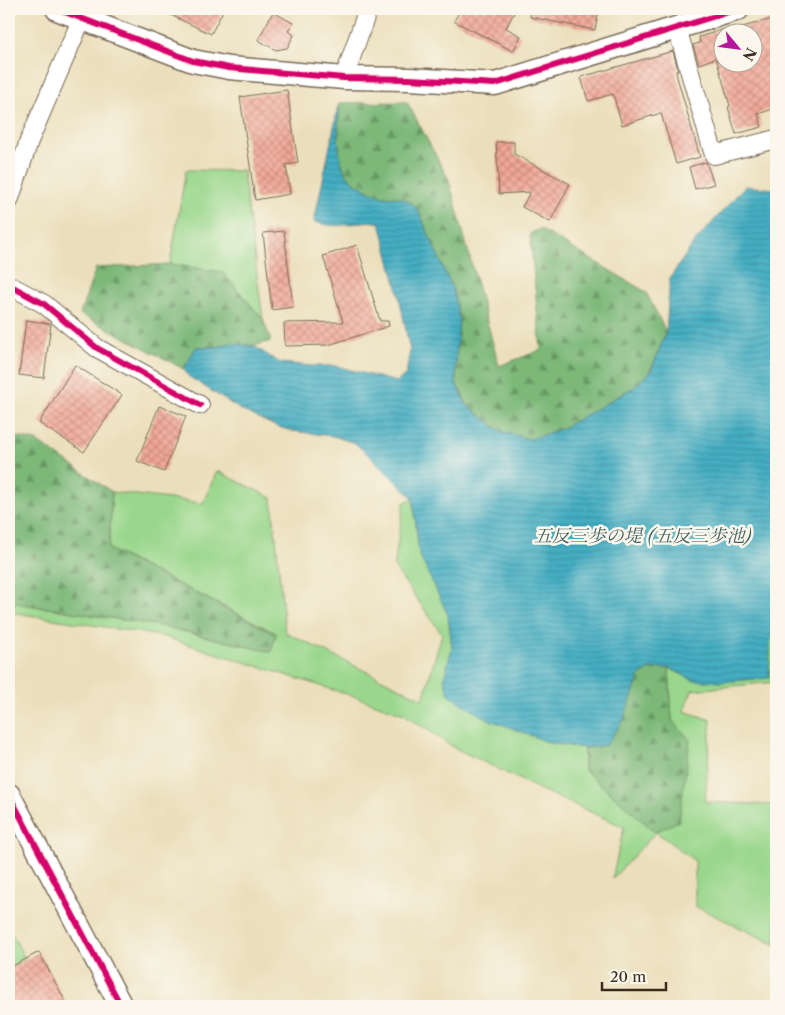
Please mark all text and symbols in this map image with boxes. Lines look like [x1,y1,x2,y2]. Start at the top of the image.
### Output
north arrow [712,22,762,72]
text: N [739,45,760,64]
water label: 五反三歩の堤 (五反三歩池) [534,525,752,547]
scale bar [602,960,666,992]
text: 20 m [610,967,646,986]

